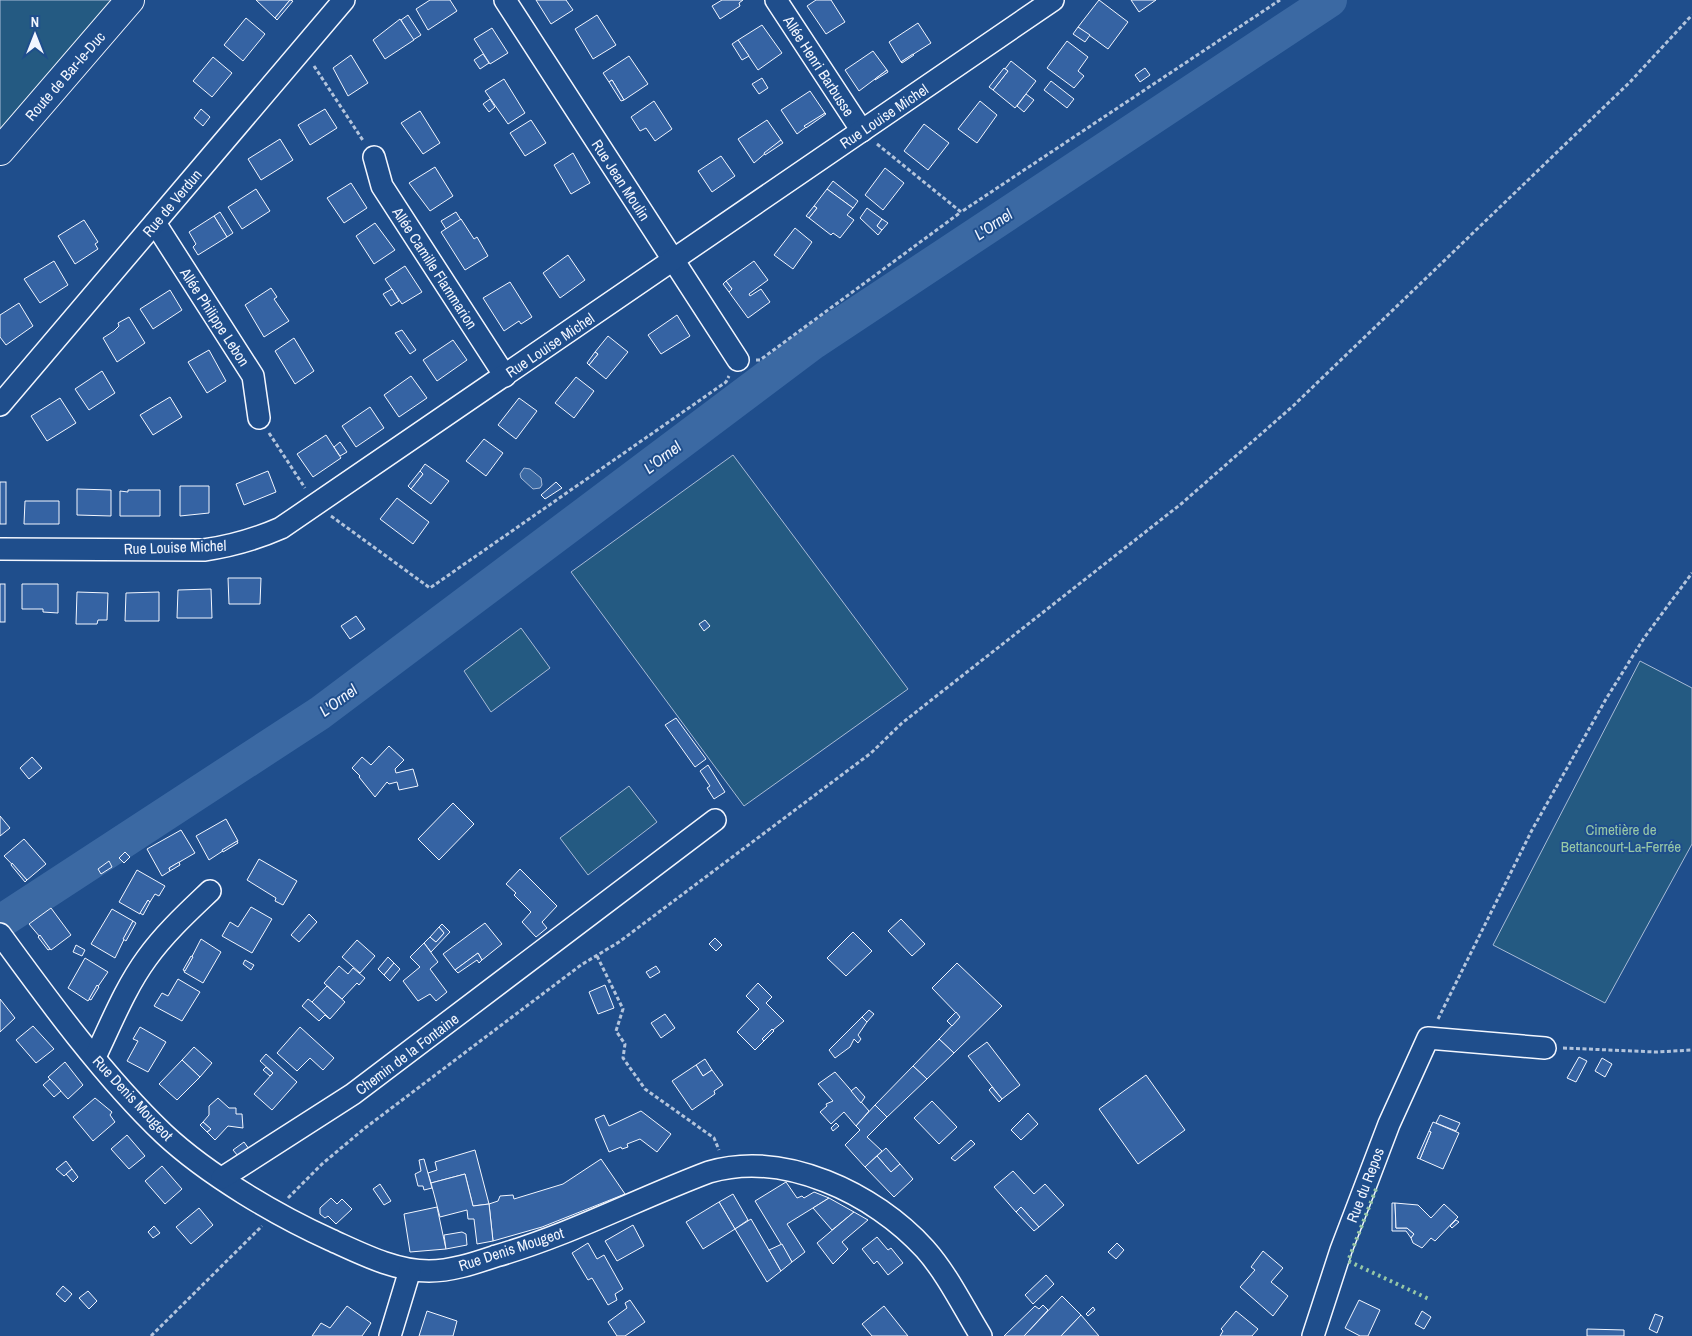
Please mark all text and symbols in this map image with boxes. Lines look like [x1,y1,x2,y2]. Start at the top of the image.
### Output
north arrow [10,10,60,60]
street label: Allée Henri Barbusse [778,11,860,121]
text: N [31,13,39,31]
street label: Route de Bar-le-Duc [20,27,110,125]
street label: Rue Louise Michel [836,79,932,153]
street label: Rue Jean Moulin [587,135,655,225]
street label: Rue de Verdun [138,165,206,241]
street label: Allée Camille Flammarion [387,202,482,333]
water label: L'Ornel [969,203,1017,245]
street label: Allée Philippe Lebon [175,263,255,370]
street label: Rue Louise Michel [502,308,598,382]
water label: L'Ornel [639,435,686,478]
street label: Rue Louise Michel [123,535,227,559]
water label: L'Ornel [315,678,362,721]
park label: Cimetière de Bettancourt-La-Ferrée [1561,819,1681,857]
street label: Chemin de la Fontaine [351,1008,463,1100]
street label: Rue Denis Mougeot [88,1051,178,1146]
street label: Rue du Repos [1341,1145,1389,1225]
street label: Rue Denis Mougeot [456,1222,567,1276]

